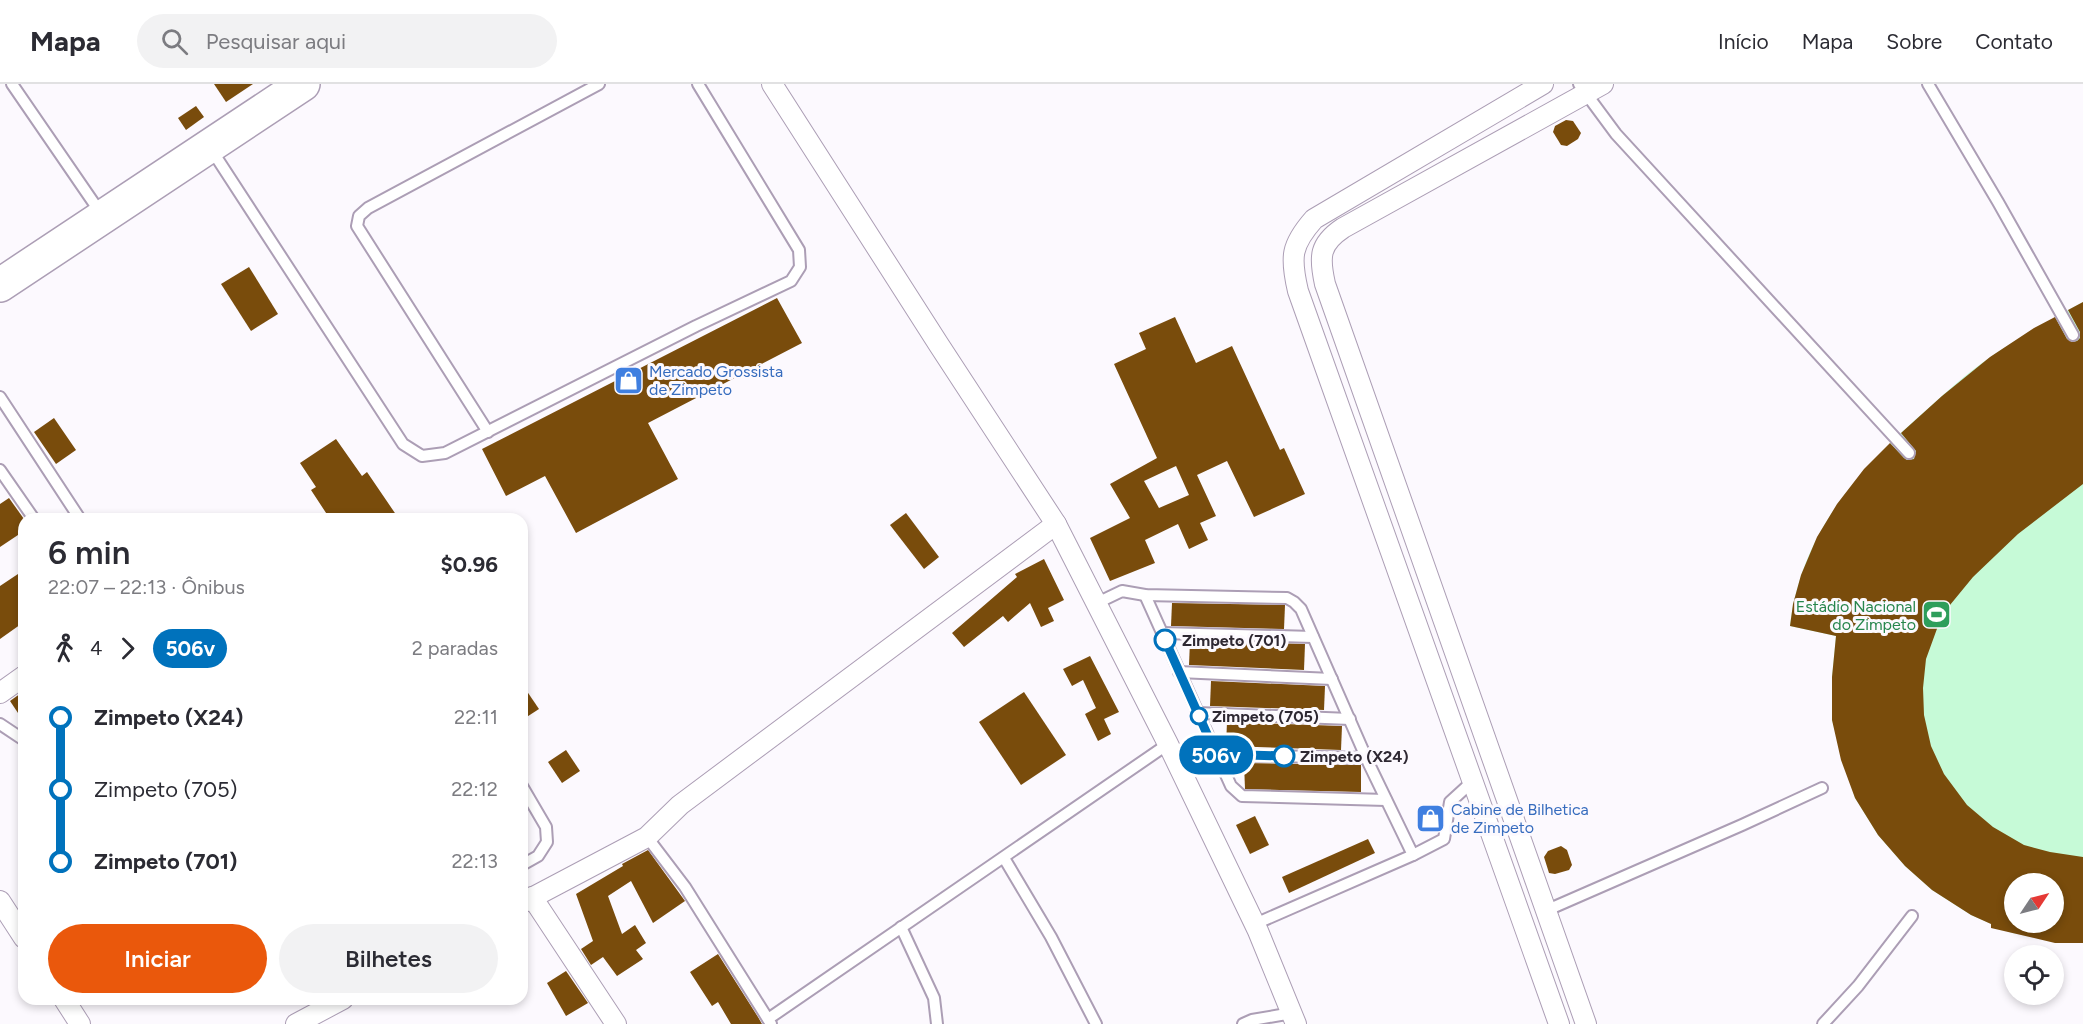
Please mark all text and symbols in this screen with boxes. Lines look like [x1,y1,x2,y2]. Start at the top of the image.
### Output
search box [137,14,557,68]
text: Mapa [30,24,101,58]
icon: search [158,25,191,58]
text: Pesquisar aqui [206,28,346,55]
text: Início [1718,29,1769,54]
text: Mapa [1802,29,1853,54]
text: Sobre [1886,29,1942,54]
text: Contato [1975,29,2053,54]
place label: Mercado Grossista de Zimpeto [649,362,783,399]
shop icon: Mercado Grossista de Zimpeto [612,364,644,396]
text: 6 min [48,533,130,572]
text: $0.96 [441,551,498,578]
text: 22:07 – 22:13 · Ônibus [48,575,245,599]
place label: Estádio Nacional do Zimpeto [1796,597,1916,634]
sports icon: Estádio Nacional do Zimpeto [1921,599,1953,631]
marker: Zimpeto (701) [1154,629,1176,651]
place label: Zimpeto (701) [1182,631,1286,650]
icon: walk [48,632,81,665]
icon: forward [111,632,144,665]
text: 4 [90,636,102,660]
text: 506v [165,636,215,661]
text: 2 paradas [412,636,498,660]
text: Zimpeto (X24) [94,704,243,731]
text: 22:11 [454,705,498,729]
marker: Zimpeto (705) [1190,707,1208,725]
place label: Zimpeto (705) [1212,707,1319,726]
line badge: 506v [1174,736,1258,774]
text: 506v [1191,743,1241,768]
marker: Zimpeto (X24) [1273,745,1295,767]
place label: Zimpeto (X24) [1300,747,1409,766]
text: Zimpeto (705) [94,776,237,803]
text: 22:12 [451,777,498,801]
place label: Cabine de Bilhetica de Zimpeto [1451,800,1589,837]
shop icon: Cabine de Bilhetica de Zimpeto [1414,802,1446,834]
text: Zimpeto (701) [94,848,238,875]
text: 22:13 [451,849,498,873]
north arrow [2004,873,2064,933]
map controls [2004,873,2064,1005]
button: Iniciar [48,924,267,993]
button: Bilhetes [279,924,498,993]
button: locate [2004,945,2064,1005]

